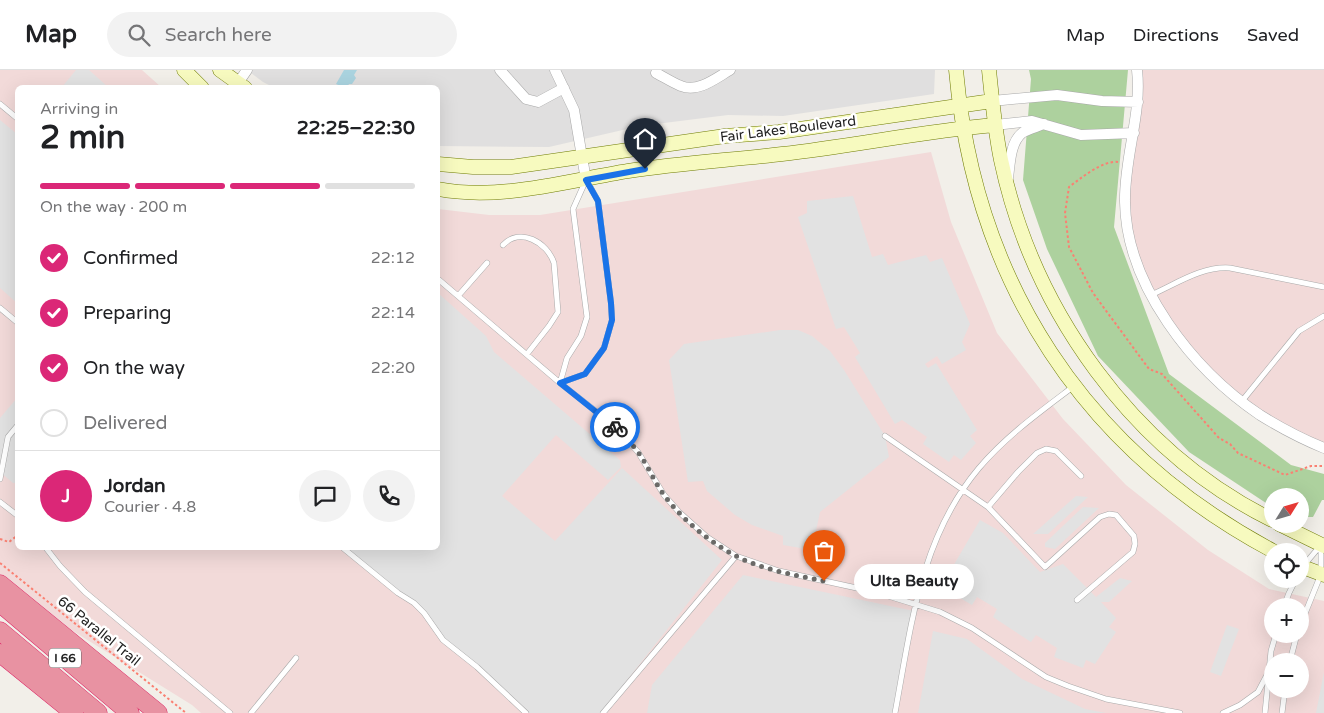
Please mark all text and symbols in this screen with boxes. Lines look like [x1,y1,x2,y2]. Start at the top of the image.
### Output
search box [107,12,457,57]
text: Map [25,20,77,49]
icon: search [125,21,153,49]
text: Search here [165,24,272,46]
text: Map [1066,24,1105,46]
text: Directions [1133,24,1219,46]
text: Saved [1247,24,1299,46]
text: Arriving in [40,99,118,119]
street label: Fair Lakes Boulevard [719,112,857,146]
text: 22:25–22:30 [297,117,415,139]
pin [624,118,666,169]
text: 2 min [40,119,125,157]
icon: home [631,125,659,153]
text: On the way · 200 m [40,197,187,217]
icon: check [40,244,68,272]
text: Confirmed [83,247,178,269]
text: 22:12 [371,248,415,268]
icon: check [40,299,68,327]
text: Preparing [83,302,172,324]
text: 22:14 [371,303,415,323]
icon: check [40,354,68,382]
text: On the way [83,357,185,379]
text: 22:20 [371,358,415,378]
courier [590,402,640,452]
text: Delivered [83,412,168,434]
icon: bike [601,413,629,441]
button: chat [299,470,351,522]
button: phone [363,470,415,522]
text: Jordan [104,475,166,497]
text: J [62,485,70,507]
north arrow [1264,488,1309,532]
map controls [1264,488,1309,698]
text: Courier · 4.8 [104,497,196,517]
pin [803,530,845,581]
icon: bag [810,537,838,565]
button: locate [1264,543,1309,588]
callout: Ulta Beauty [854,564,974,598]
text: Ulta Beauty [870,571,958,591]
street label: 66 Parallel Trail [54,593,144,669]
button: + [1264,598,1309,643]
road number: I 66 [49,648,81,668]
button: − [1264,653,1309,698]

